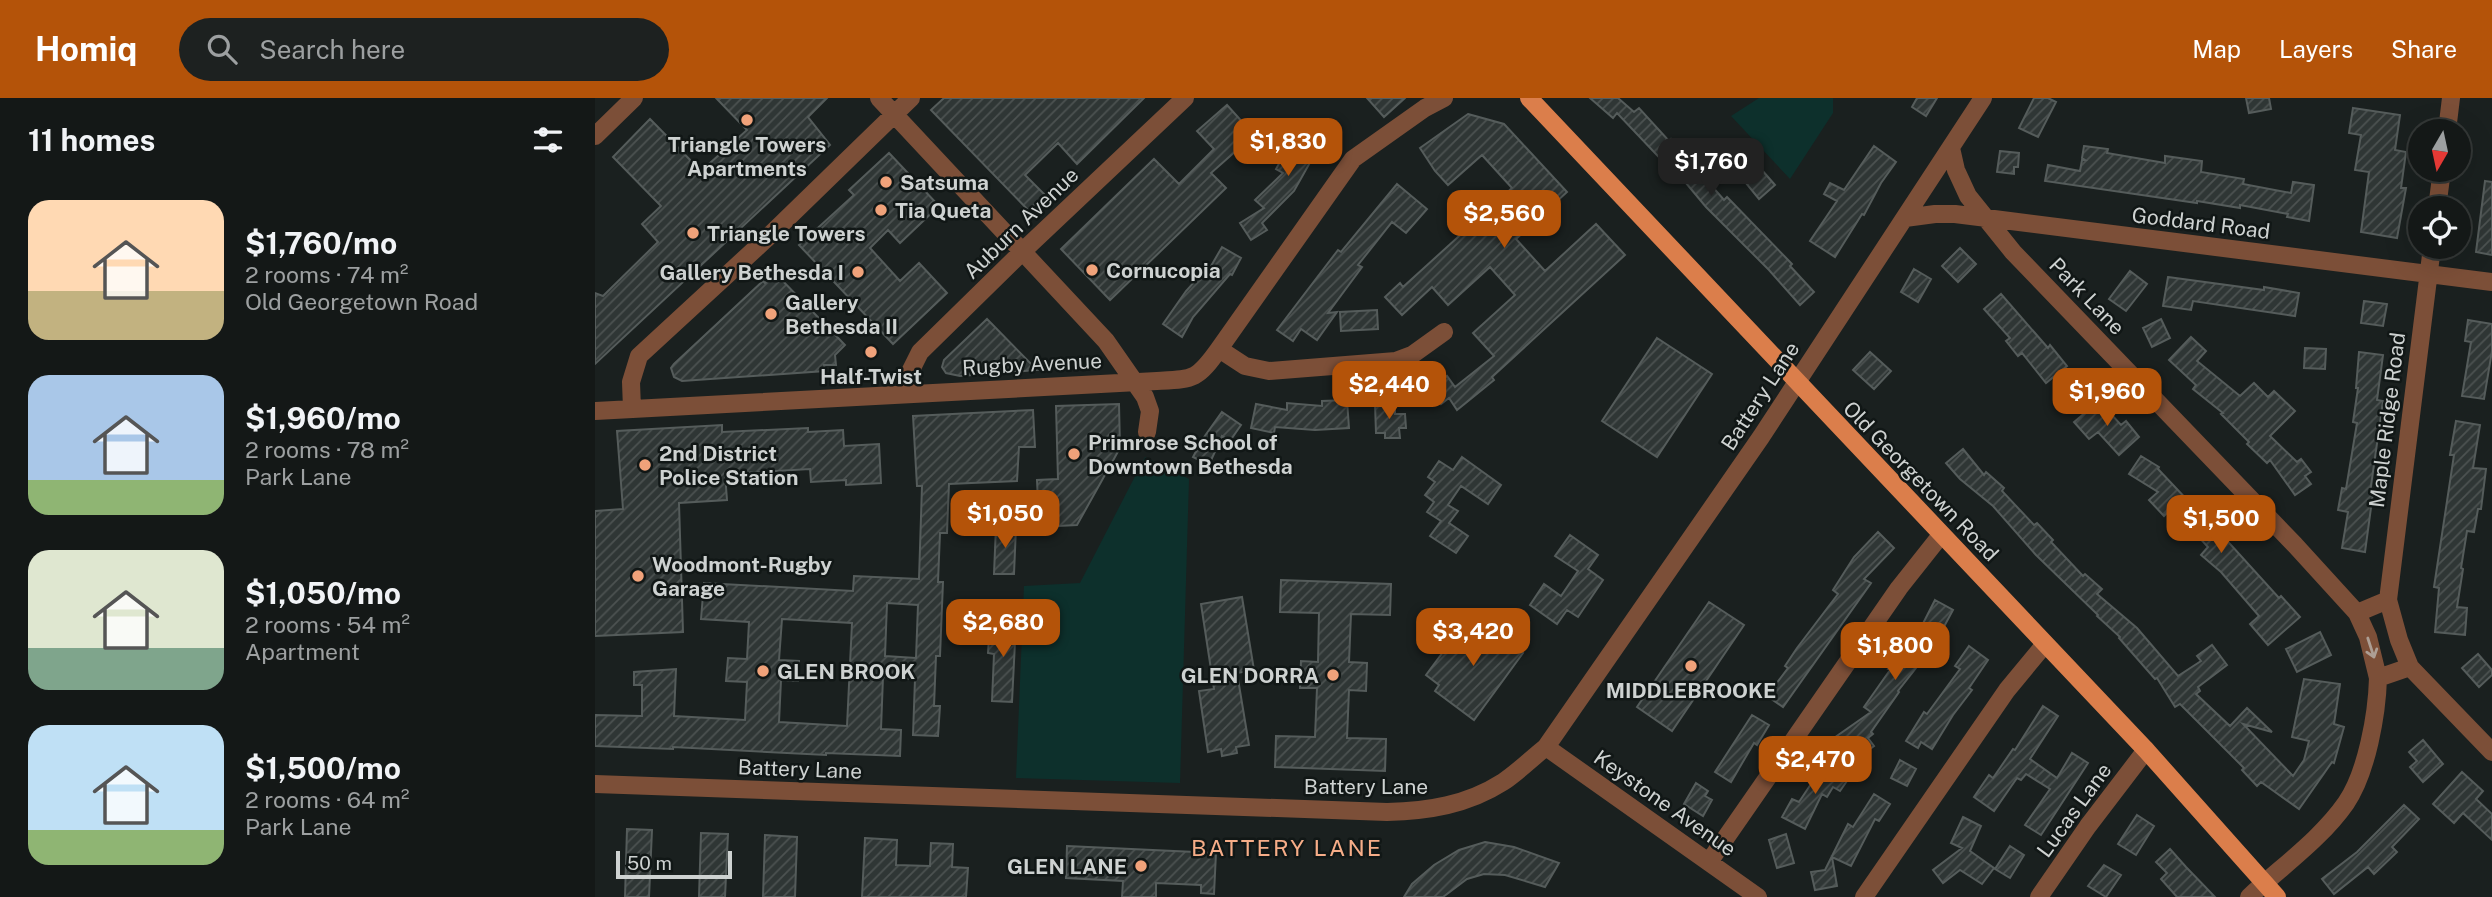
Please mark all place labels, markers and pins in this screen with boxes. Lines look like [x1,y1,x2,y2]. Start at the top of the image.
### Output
marker: Triangle Towers Apartments [739,112,755,128]
pin: $1,830 [1231,118,1345,178]
place label: Triangle Towers Apartments [668,132,826,181]
pin: $1,760 [1654,139,1768,198]
place label: Satsuma [900,170,989,195]
marker: Satsuma [878,174,894,190]
pin: $2,560 [1447,190,1561,250]
place label: Tia Queta [895,198,991,223]
marker: Tia Queta [873,202,889,218]
place label: Triangle Towers [707,221,866,246]
marker: Triangle Towers [685,225,701,241]
place label: Cornucopia [1106,258,1221,283]
place label: Gallery Bethesda I [659,260,844,285]
marker: Cornucopia [1084,262,1100,278]
marker: Gallery Bethesda I [850,264,866,280]
place label: Gallery Bethesda II [785,290,898,339]
marker: Gallery Bethesda II [763,306,779,322]
marker: Half-Twist [863,344,879,360]
pin: $2,440 [1332,362,1446,421]
place label: Half-Twist [820,364,922,389]
pin: $1,960 [2050,368,2164,428]
place label: Primrose School of Downtown Bethesda [1088,430,1293,479]
place label: 2nd District Police Station [659,441,798,490]
marker: Primrose School of Downtown Bethesda [1066,446,1082,462]
marker: 2nd District Police Station [637,457,653,473]
pin: $1,050 [948,490,1062,550]
pin: $1,500 [2164,496,2278,555]
place label: Woodmont-Rugby Garage [652,552,832,601]
marker: Woodmont-Rugby Garage [630,568,646,584]
pin: $2,680 [946,600,1060,659]
pin: $3,420 [1416,608,1530,668]
pin: $1,800 [1838,622,1952,682]
marker: MIDDLEBROOKE [1683,658,1699,674]
place label: GLEN BROOK [777,659,915,684]
marker: GLEN BROOK [755,663,771,679]
place label: GLEN DORRA [1181,663,1319,688]
marker: GLEN DORRA [1325,667,1341,683]
place label: MIDDLEBROOKE [1606,678,1776,703]
pin: $2,470 [1758,736,1872,796]
place label: GLEN LANE [1007,854,1127,879]
marker: GLEN LANE [1133,858,1149,874]

